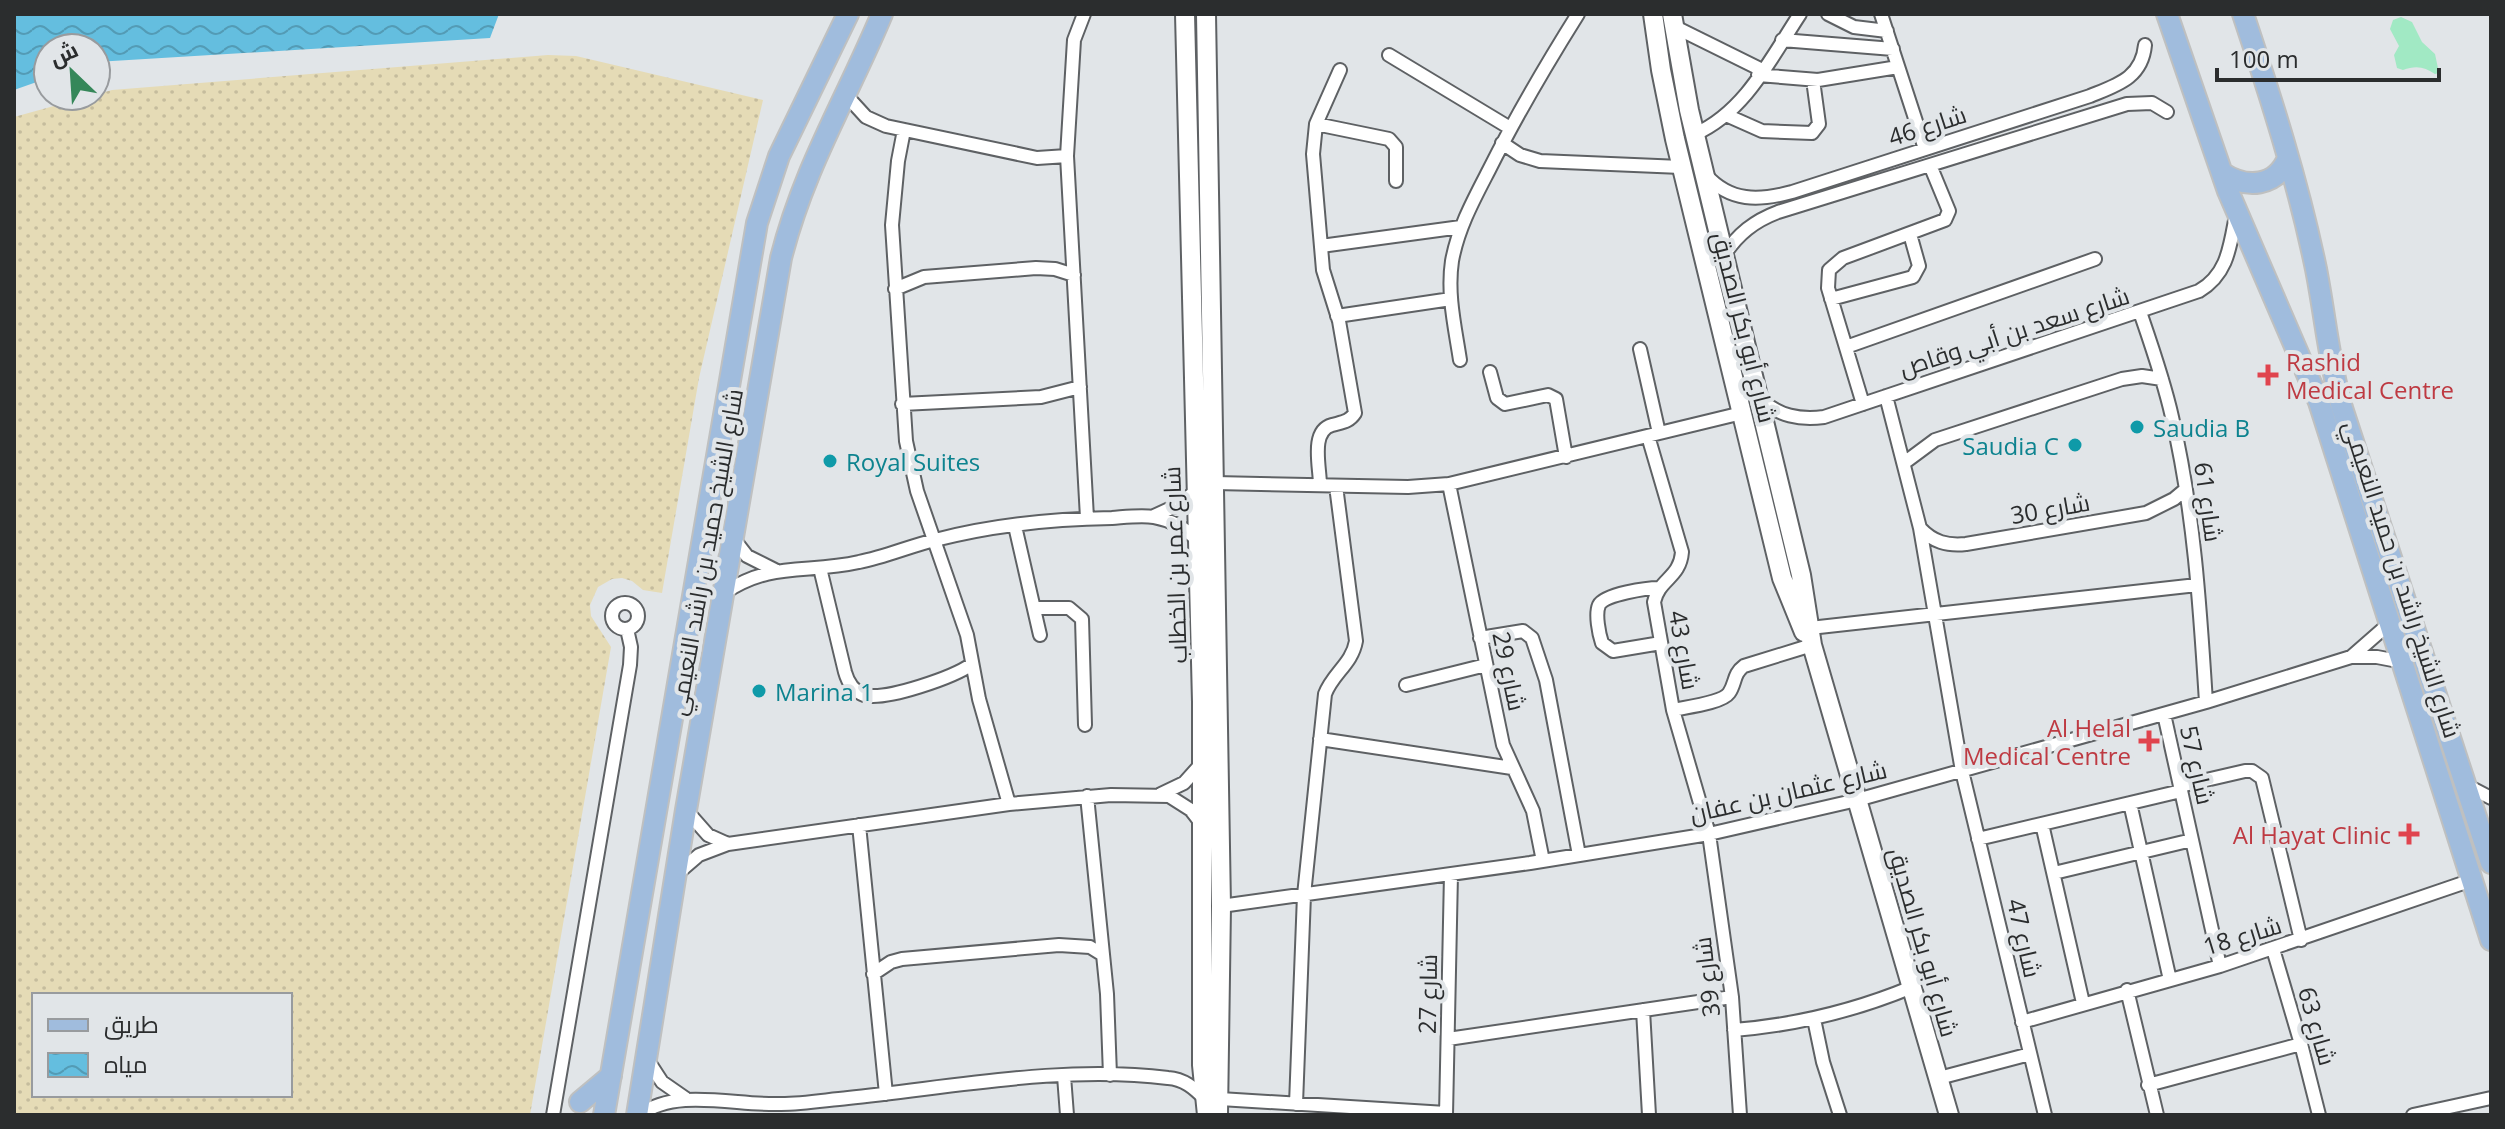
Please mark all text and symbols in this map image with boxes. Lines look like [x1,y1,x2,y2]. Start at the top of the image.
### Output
north arrow [32,32,112,112]
scale bar [2217,32,2439,82]
text: ش [44,33,82,73]
text: 100 m [2229,42,2299,75]
street label: شارع 46 [1884,97,1971,154]
street label: شارع أبو بكر الصديق [1704,228,1785,426]
street label: شارع سعد بن أبي وقاص [1895,278,2134,388]
place label: Rashid Medical Centre [2286,345,2454,406]
marker: Rashid Medical Centre [2257,364,2279,386]
street label: شارع الشيخ حميد بن راشد النعيمي [660,386,754,719]
place label: Saudia B [2153,411,2250,444]
street label: شارع الشيخ راشد بن حميد النعيمي [2332,416,2470,743]
marker: Saudia B [2128,418,2146,436]
place label: Saudia C [1962,429,2059,462]
marker: Saudia C [2066,436,2084,454]
place label: Royal Suites [846,445,980,478]
marker: Royal Suites [821,452,839,470]
street label: شارع 61 [2186,460,2231,544]
street label: شارع عمر بن الخطاب [1154,466,1195,664]
street label: شارع 30 [2008,485,2093,532]
street label: شارع 43 [1661,608,1708,693]
street label: شارع 29 [1485,628,1534,714]
place label: Marina 1 [775,675,874,708]
marker: Marina 1 [750,682,768,700]
place label: Al Helal Medical Centre [1963,711,2131,772]
street label: شارع 57 [2172,722,2223,808]
marker: Al Helal Medical Centre [2138,730,2160,752]
street label: شارع عثمان بن عفان [1686,752,1890,831]
place label: Al Hayat Clinic [2233,818,2391,851]
marker: Al Hayat Clinic [2398,823,2420,845]
street label: شارع أبو بكر الصديق [1880,843,1967,1041]
street label: شارع 47 [1999,895,2050,981]
street label: شارع 18 [2199,907,2285,963]
street label: شارع 39 [1685,935,1728,1019]
street label: شارع 27 [1410,954,1445,1034]
street label: شارع 63 [2290,983,2345,1069]
legend [32,993,292,1097]
text: طريق [104,1007,159,1040]
text: مياه [104,1047,148,1080]

